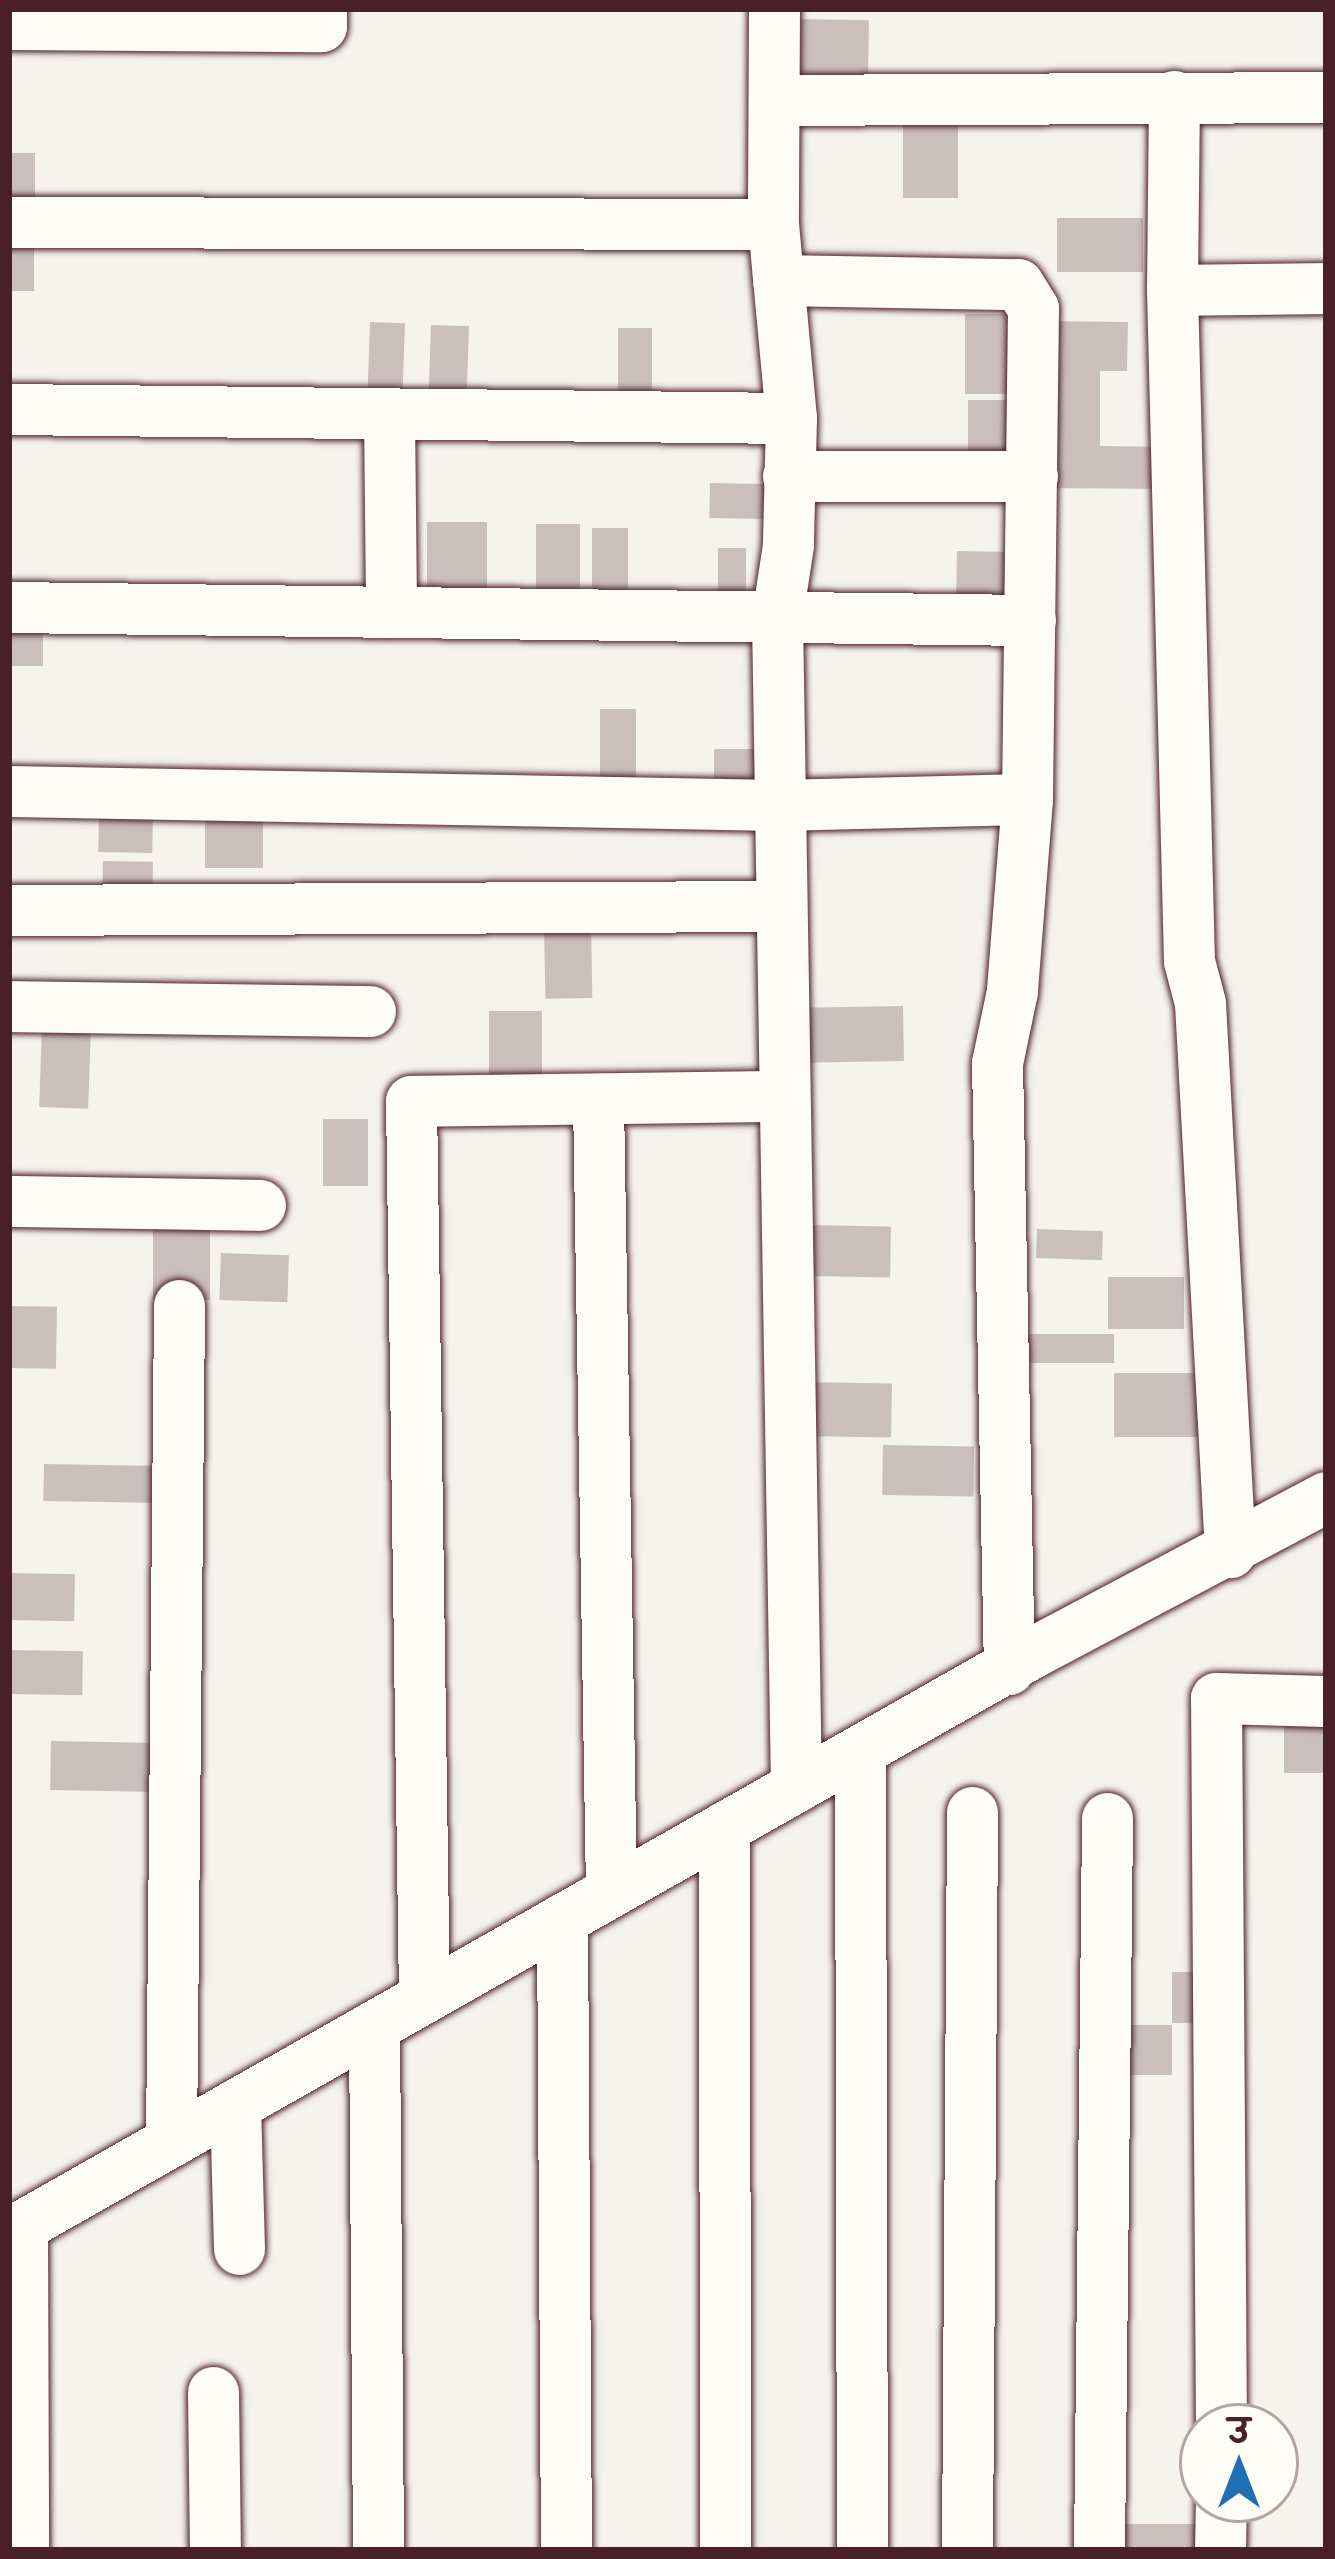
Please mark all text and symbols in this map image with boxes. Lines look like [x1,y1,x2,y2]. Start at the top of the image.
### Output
north arrow [1179,2403,1299,2523]
text: उ [1228,2408,1250,2452]

